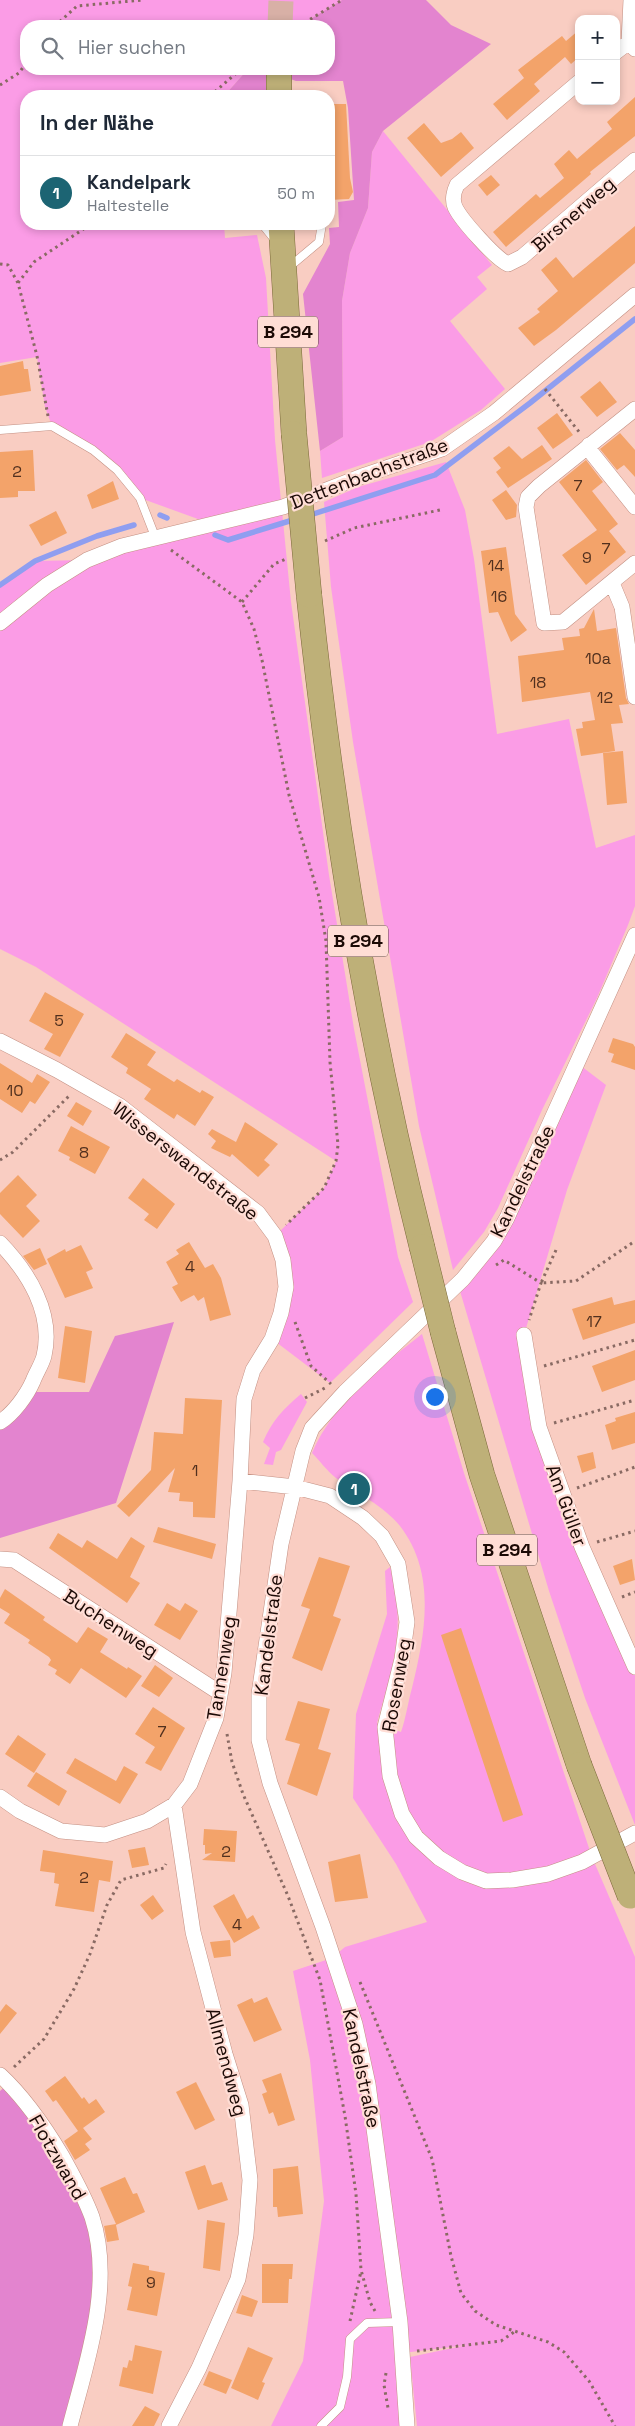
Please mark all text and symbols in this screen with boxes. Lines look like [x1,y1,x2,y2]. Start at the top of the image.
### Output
map controls [575,15,620,105]
button: + [575,15,620,60]
search box [20,20,335,75]
icon: search [38,34,66,62]
text: Hier suchen [78,35,186,60]
button: − [575,60,620,105]
text: In der Nähe [40,109,154,136]
text: Kandelpark [87,170,191,195]
street label: Birsnerweg [526,171,620,258]
text: 1 [52,183,60,204]
text: 50 m [277,183,315,204]
text: Haltestelle [87,195,169,216]
road number: B 294 [258,316,318,348]
street label: Dettenbachstraße [287,432,452,515]
house number: 2 [12,461,22,482]
house number: 7 [573,475,583,496]
house number: 7 [601,538,611,559]
house number: 9 [582,547,592,568]
house number: 14 [488,555,504,576]
house number: 16 [491,586,507,607]
house number: 10a [585,648,611,669]
house number: 18 [530,672,546,693]
house number: 12 [597,687,613,708]
road number: B 294 [328,926,388,956]
house number: 5 [54,1010,64,1031]
house number: 10 [7,1080,23,1101]
street label: Wisserswandstraße [108,1097,264,1226]
street label: Kandelstraße [485,1121,560,1241]
house number: 8 [79,1142,89,1163]
house number: 4 [185,1256,195,1277]
house number: 17 [586,1311,602,1332]
your location [422,1384,448,1410]
house number: 1 [192,1460,198,1481]
street label: Am Güller [540,1461,593,1549]
pin: 1 [338,1470,370,1508]
road number: B 294 [477,1534,537,1566]
street label: Kandelstraße [249,1573,288,1697]
street label: Buchenweg [58,1583,163,1663]
street label: Tannenweg [201,1614,242,1722]
street label: Rosenweg [376,1636,417,1734]
house number: 7 [157,1721,167,1742]
house number: 2 [221,1841,231,1862]
house number: 2 [79,1867,89,1888]
house number: 4 [232,1914,242,1935]
street label: Allmendweg [200,2005,253,2119]
street label: Kandelstraße [337,2006,386,2130]
street label: Flotzwand [23,2110,92,2205]
house number: 9 [146,2272,156,2293]

